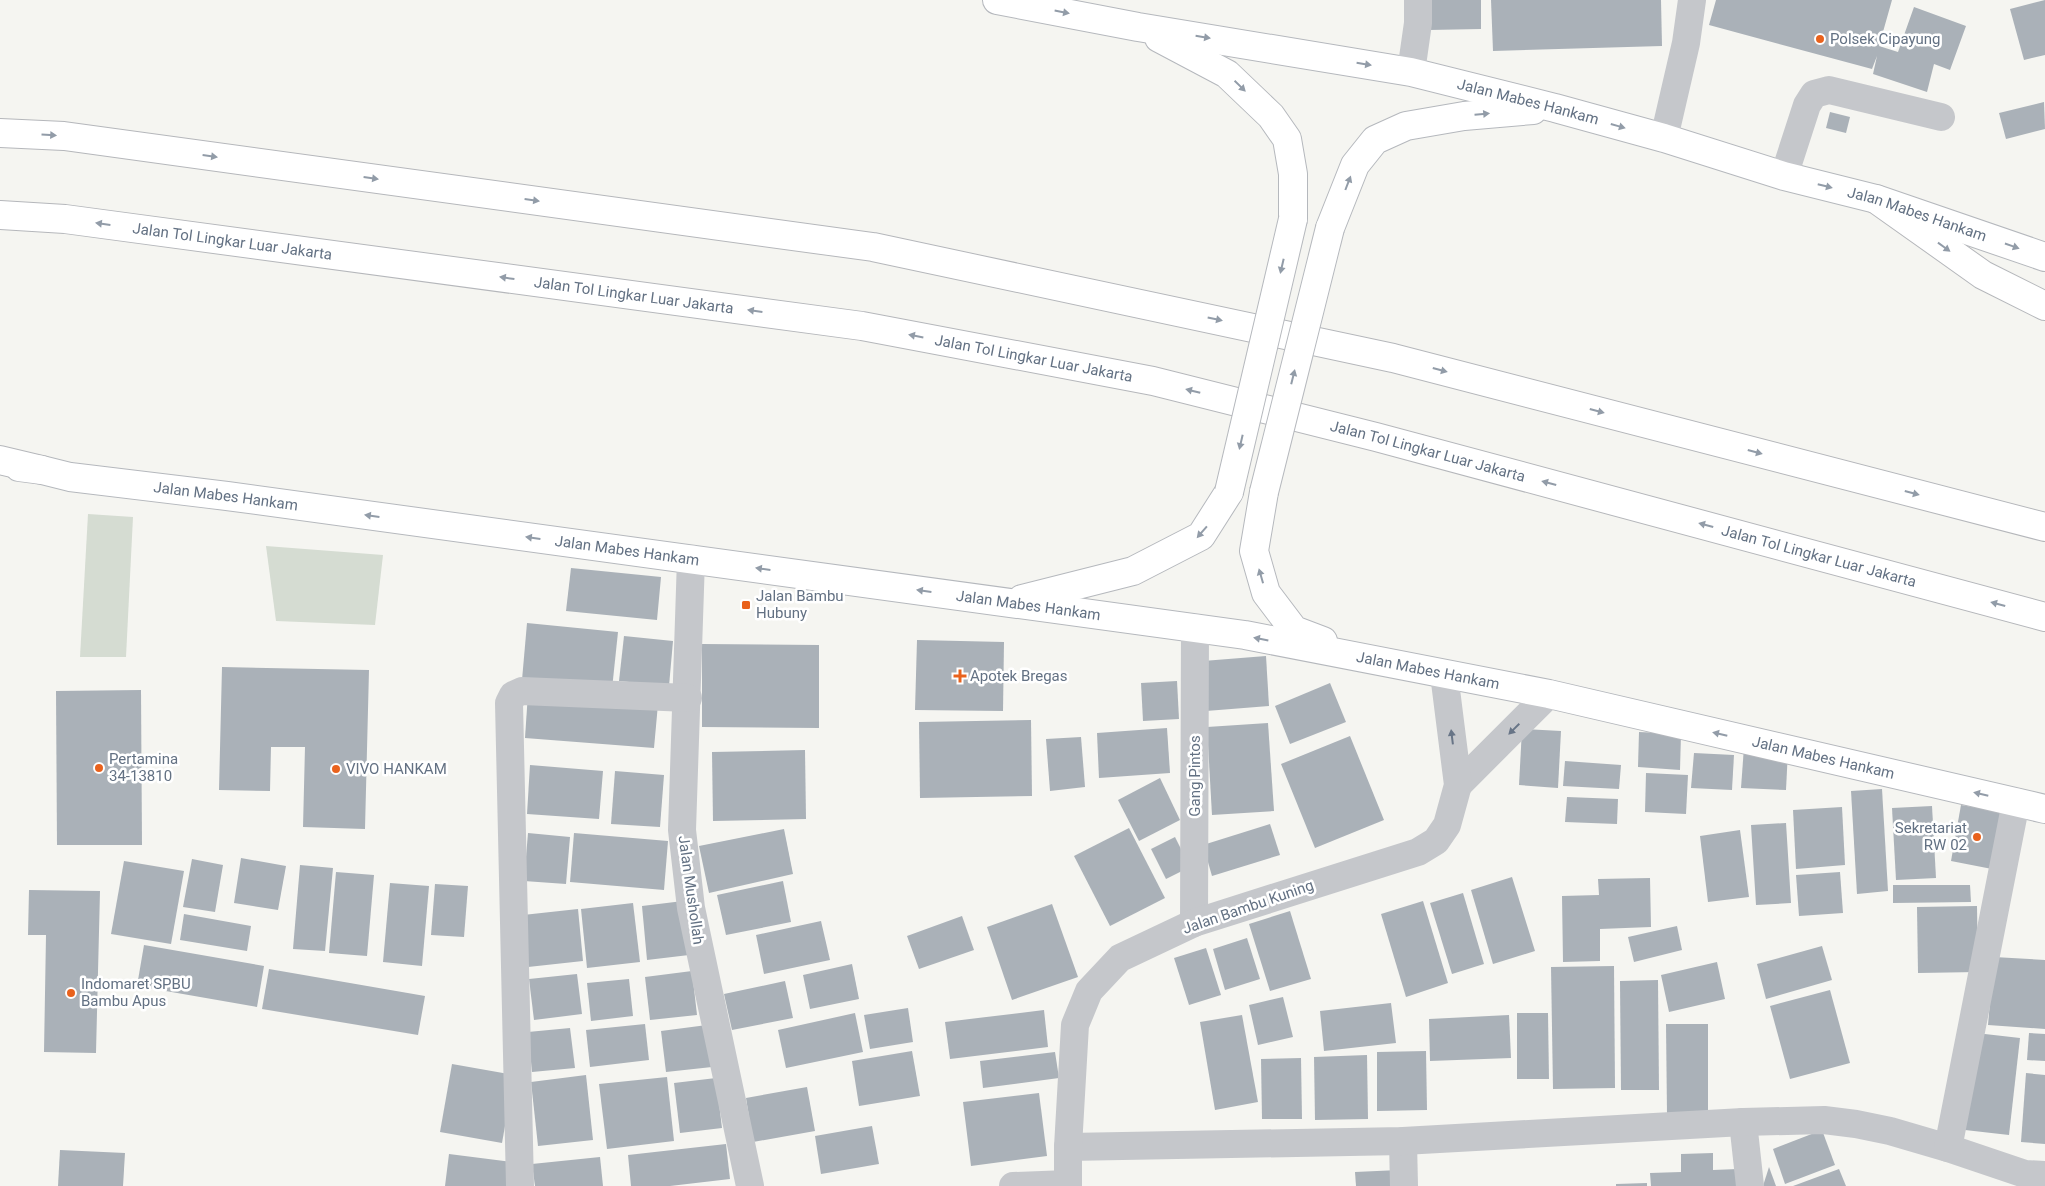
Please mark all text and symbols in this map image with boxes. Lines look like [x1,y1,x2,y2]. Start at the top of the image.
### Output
one-way arrow [1055,9,1071,17]
place label: Polsek Cipayung [1830,30,1941,48]
marker: Polsek Cipayung [1814,33,1826,45]
one-way arrow [1196,34,1212,42]
one-way arrow [1356,60,1372,68]
street label: Jalan Mabes Hankam [1455,75,1601,129]
one-way arrow [1234,80,1246,92]
one-way arrow [1475,110,1491,118]
one-way arrow [1611,122,1626,130]
one-way arrow [41,132,57,140]
one-way arrow [202,152,218,160]
one-way arrow [363,174,379,182]
one-way arrow [1344,175,1352,190]
one-way arrow [1817,182,1832,190]
street label: Jalan Mabes Hankam [1845,183,1989,245]
one-way arrow [524,196,540,204]
street label: Jalan Tol Lingkar Luar Jakarta [132,219,333,264]
one-way arrow [95,220,111,228]
one-way arrow [1937,242,1950,253]
one-way arrow [2005,243,2020,251]
one-way arrow [1278,259,1286,274]
street label: Jalan Tol Lingkar Luar Jakarta [533,273,735,318]
one-way arrow [499,274,515,282]
one-way arrow [747,307,763,315]
one-way arrow [1207,315,1222,323]
one-way arrow [907,331,923,339]
street label: Jalan Tol Lingkar Luar Jakarta [933,331,1134,386]
one-way arrow [1433,366,1448,374]
one-way arrow [1289,370,1297,385]
one-way arrow [1186,387,1201,395]
one-way arrow [1590,407,1605,415]
street label: Jalan Tol Lingkar Luar Jakarta [1328,417,1527,486]
one-way arrow [1237,434,1245,449]
one-way arrow [1747,448,1762,456]
street label: Jalan Mabes Hankam [152,478,299,515]
one-way arrow [1541,479,1556,487]
one-way arrow [1904,489,1919,497]
one-way arrow [364,511,380,519]
one-way arrow [1698,521,1713,529]
street label: Jalan Tol Lingkar Luar Jakarta [1719,521,1918,591]
one-way arrow [1196,526,1208,538]
street label: Jalan Mabes Hankam [554,532,700,569]
one-way arrow [525,533,541,541]
one-way arrow [755,565,771,573]
one-way arrow [1257,568,1265,583]
place label: Jalan Bambu Hubuny [756,587,844,622]
one-way arrow [916,587,932,595]
street label: Jalan Mabes Hankam [955,587,1102,624]
marker: Jalan Bambu Hubuny [740,599,752,611]
one-way arrow [1990,600,2005,608]
one-way arrow [1253,634,1269,642]
street label: Jalan Mabes Hankam [1355,648,1501,693]
place label: Apotek Bregas [970,667,1068,685]
marker: Apotek Bregas [954,670,966,682]
one-way arrow [1508,722,1520,734]
one-way arrow [1448,728,1456,744]
one-way arrow [1712,730,1727,738]
street label: Jalan Mabes Hankam [1750,732,1896,783]
street label: Gang Pintos [1186,735,1204,817]
place label: Pertamina 34-13810 [109,750,178,785]
place label: VIVO HANKAM [346,760,447,778]
marker: Pertamina 34-13810 [93,762,105,774]
marker: VIVO HANKAM [330,763,342,775]
one-way arrow [1973,790,1988,798]
place label: Sekretariat RW 02 [1895,819,1967,854]
marker: Sekretariat RW 02 [1971,831,1983,843]
street label: Jalan Mushollah [674,834,708,946]
street label: Jalan Bambu Kuning [1180,876,1316,938]
place label: Indomaret SPBU Bambu Apus [81,975,191,1010]
marker: Indomaret SPBU Bambu Apus [65,987,77,999]

